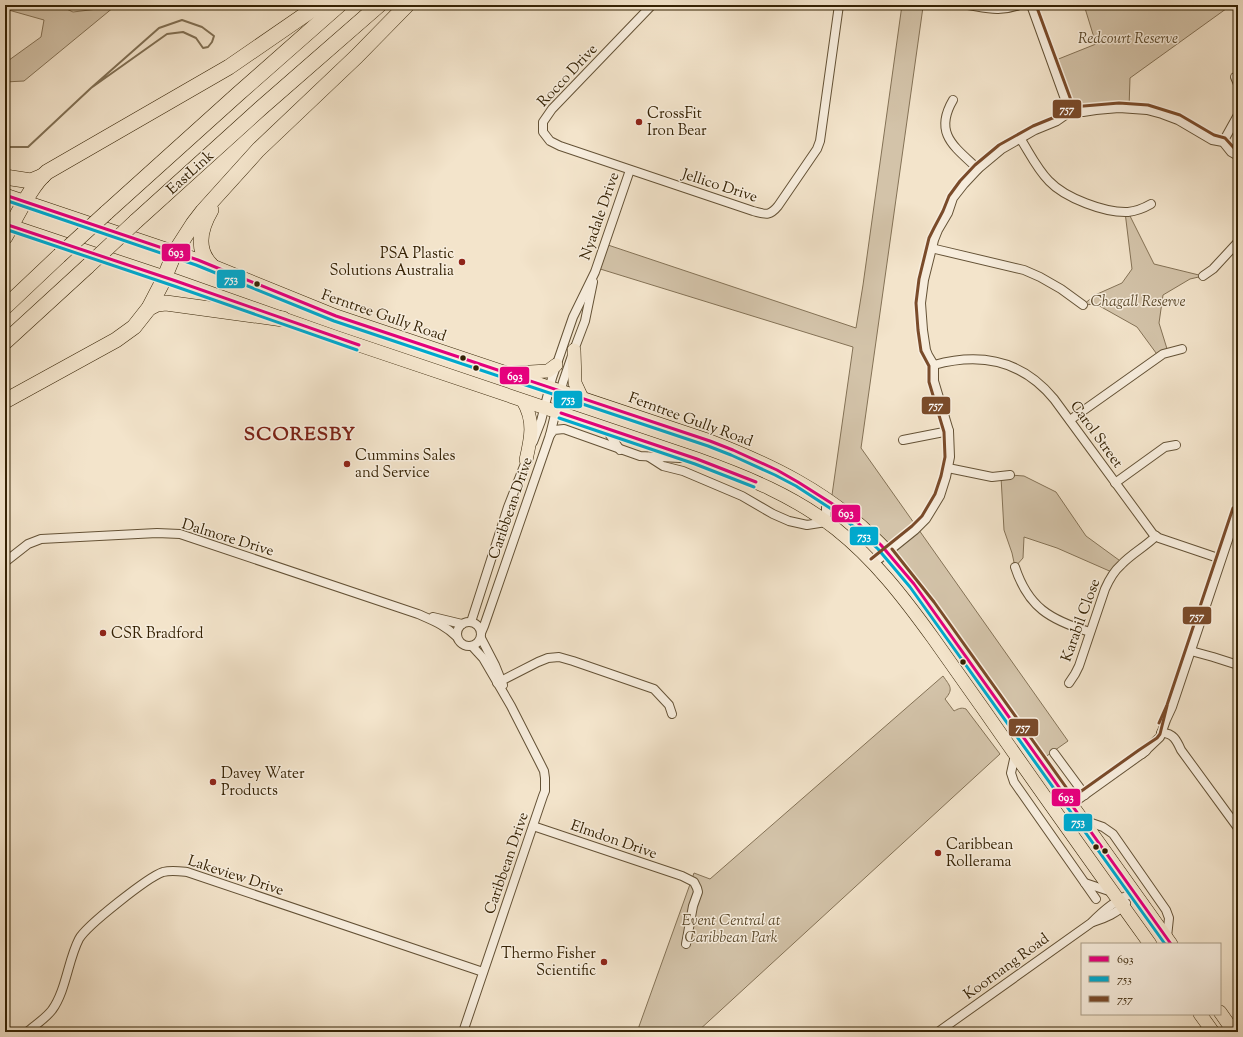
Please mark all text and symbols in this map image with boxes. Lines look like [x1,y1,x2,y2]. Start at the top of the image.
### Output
park label: Redcourt Reserve [1078,29,1178,50]
street label: Rocco Drive [533,40,603,112]
line badge: 757 [1052,99,1082,119]
text: 757 [1060,102,1075,118]
place label: CrossFit Iron Bear [647,104,707,142]
marker: CrossFit Iron Bear [634,117,644,127]
street label: EastLink [163,146,219,200]
street label: Jellico Drive [678,164,760,208]
street label: Nyadale Drive [576,170,625,263]
line badge: 693 [161,243,191,262]
place label: PSA Plastic Solutions Australia [330,244,454,282]
text: 693 [168,245,184,261]
marker: PSA Plastic Solutions Australia [457,257,467,267]
line badge: 753 [216,269,246,289]
text: 753 [224,272,238,288]
unlabelled marker [252,279,262,289]
street label: Ferntree Gully Road [318,285,449,348]
park label: Chagall Reserve [1091,292,1185,313]
unlabelled marker [458,353,468,363]
unlabelled marker [471,363,481,373]
line badge: 693 [499,366,530,385]
text: 693 [507,369,523,385]
street label: Ferntree Gully Road [625,388,756,453]
line badge: 753 [553,390,583,409]
text: 753 [561,392,575,408]
line badge: 757 [921,396,951,415]
street label: Carol Street [1064,397,1127,473]
text: 757 [929,398,944,414]
district label: SCORESBY [244,422,356,449]
place label: Cummins Sales and Service [355,446,455,484]
street label: Caribbean Drive [484,455,539,562]
marker: Cummins Sales and Service [342,459,352,469]
line badge: 693 [831,504,861,523]
text: 693 [838,506,854,522]
street label: Dalmore Drive [179,514,276,562]
line badge: 753 [849,526,879,546]
text: 753 [857,529,871,545]
street label: Karabil Close [1057,576,1106,665]
line badge: 757 [1182,606,1212,625]
text: 757 [1190,609,1205,625]
place label: CSR Bradford [111,624,204,645]
marker: CSR Bradford [98,628,108,638]
unlabelled marker [958,657,968,667]
line badge: 757 [1008,718,1039,737]
text: 757 [1016,720,1031,736]
place label: Davey Water Products [221,764,305,802]
marker: Davey Water Products [208,777,218,787]
line badge: 693 [1051,788,1081,807]
text: 693 [1058,790,1074,806]
street label: Caribbean Drive [480,810,535,917]
line badge: 753 [1063,813,1093,832]
text: 753 [1071,815,1085,831]
street label: Elmdon Drive [567,816,660,865]
place label: Caribbean Rollerama [946,835,1013,873]
unlabelled marker [1091,842,1101,852]
unlabelled marker [1100,846,1110,856]
marker: Caribbean Rollerama [933,848,943,858]
street label: Lakeview Drive [185,851,286,902]
park label: Event Central at Caribbean Park [682,911,781,949]
street label: Koornang Road [960,929,1054,1005]
legend [1081,943,1221,1015]
place label: Thermo Fisher Scientific [501,944,596,982]
text: 693 [1117,951,1134,969]
marker: Thermo Fisher Scientific [599,957,609,967]
text: 753 [1117,971,1132,989]
text: 757 [1117,991,1133,1009]

